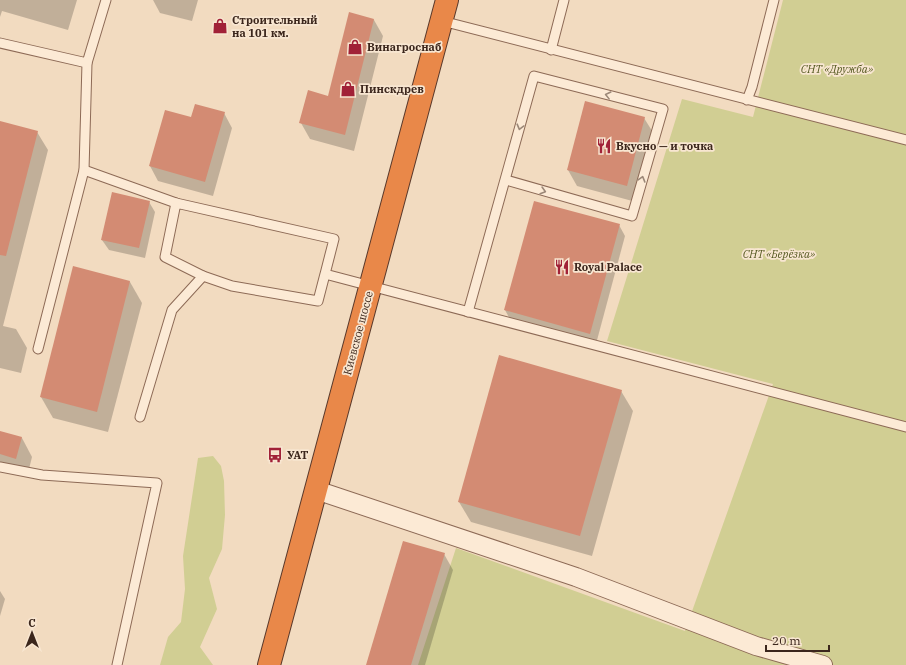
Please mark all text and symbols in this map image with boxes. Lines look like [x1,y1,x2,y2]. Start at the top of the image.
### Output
place label: Строительный на 101 км. [232,13,318,40]
shop icon: Строительный на 101 км. [211,17,229,35]
shop icon: Винагроснаб [346,38,364,56]
place label: Винагроснаб [367,40,441,54]
park label: СНТ «Дружба» [801,62,873,76]
shop icon: Пинскдрев [339,80,357,98]
place label: Пинскдрев [360,82,424,96]
one-way arrow [605,92,611,100]
one-way arrow [516,124,525,131]
restaurant icon: Вкусно — и точка [595,137,613,155]
place label: Вкусно — и точка [616,139,713,153]
one-way arrow [637,176,646,183]
one-way arrow [539,186,546,195]
park label: СНТ «Берёзка» [743,247,815,261]
restaurant icon: Royal Palace [553,258,571,276]
place label: Royal Palace [574,260,642,274]
street label: Киевское шоссе [340,289,376,377]
bus stop icon: УАТ [266,446,284,464]
place label: УАТ [287,448,309,462]
north arrow [12,613,52,653]
text: С [28,616,36,630]
scale bar [766,627,829,653]
text: 20 m [772,633,801,648]

